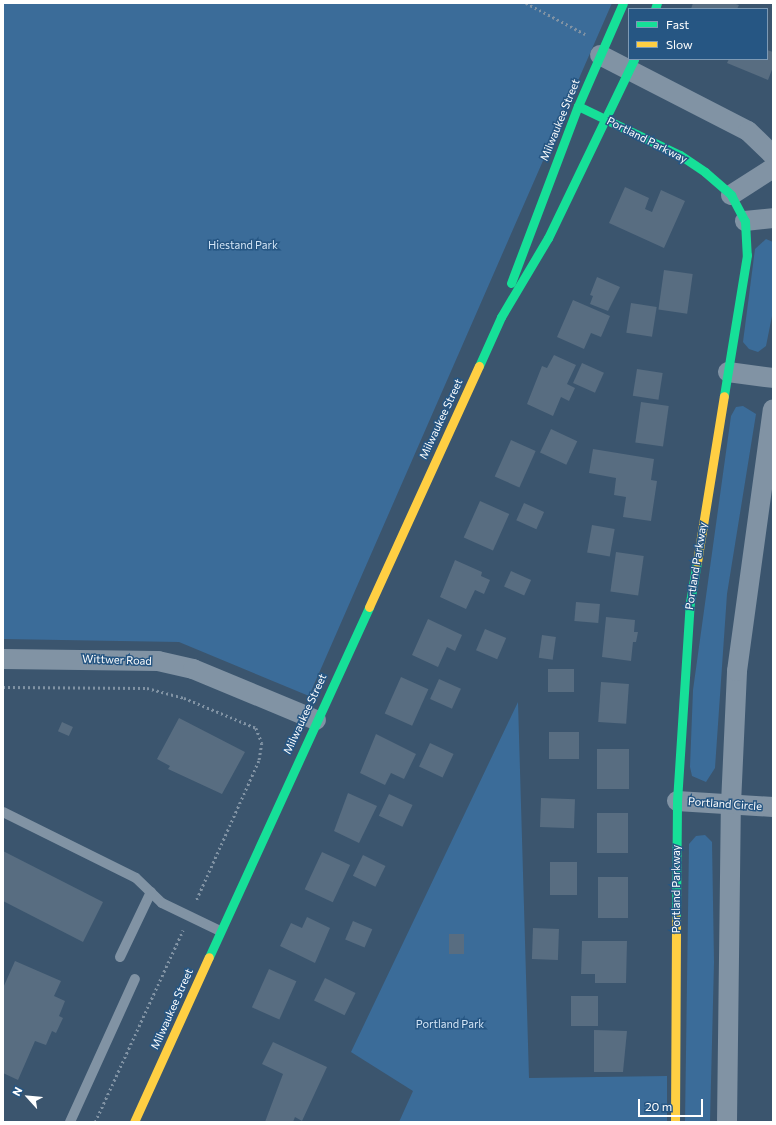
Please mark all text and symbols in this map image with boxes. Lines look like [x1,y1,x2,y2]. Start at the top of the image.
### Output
legend [628,8,768,60]
text: Fast [666,17,689,31]
text: Slow [666,37,693,51]
street label: Milwaukee Street [538,77,582,163]
street label: Portland Parkway [605,114,689,166]
park label: Hiestand Park [208,238,278,252]
street label: Milwaukee Street [417,377,465,461]
street label: Portland Parkway [683,521,709,611]
street label: Wittwer Road [82,652,152,668]
street label: Milwaukee Street [281,672,329,756]
street label: Portland Circle [688,795,762,813]
street label: Portland Parkway [669,845,683,933]
street label: Milwaukee Street [148,966,196,1052]
park label: Portland Park [416,1017,484,1031]
north arrow [8,1077,48,1117]
text: N [9,1085,25,1098]
scale bar [640,1091,705,1117]
text: 20 m [645,1099,672,1113]

